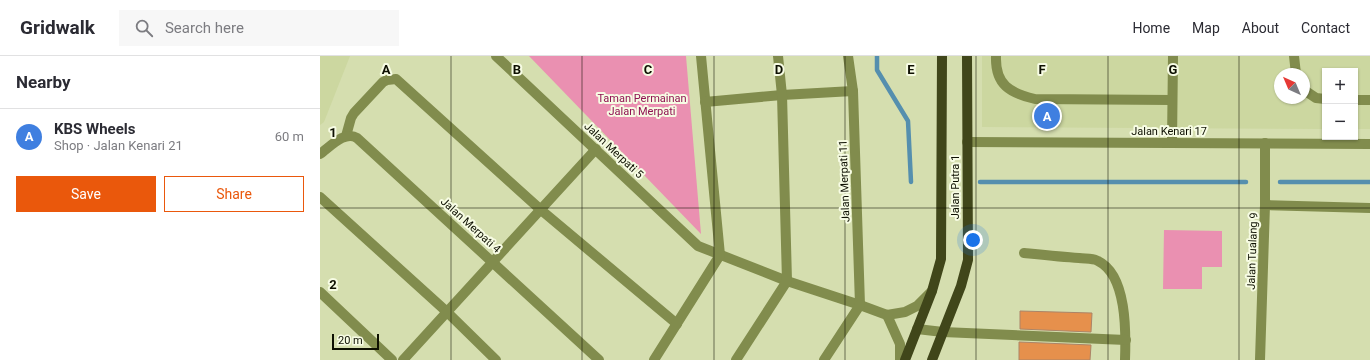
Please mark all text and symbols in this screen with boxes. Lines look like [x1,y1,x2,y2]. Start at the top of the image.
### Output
search box [119,10,399,46]
text: Gridwalk [20,16,95,39]
icon: search [133,17,155,39]
text: Search here [165,19,244,37]
text: Home [1132,20,1170,36]
text: Map [1192,20,1220,36]
text: About [1242,20,1279,36]
text: Contact [1301,20,1350,36]
text: A [382,62,391,77]
text: B [513,62,521,77]
text: C [644,62,653,77]
text: D [775,62,783,77]
text: E [907,62,915,77]
text: F [1038,62,1046,77]
text: G [1169,62,1178,77]
north arrow [1274,68,1310,104]
map controls [1322,68,1358,140]
button: + [1322,68,1358,104]
text: Nearby [16,72,71,92]
park label: Taman Permainan Jalan Merpati [597,92,687,118]
pin: A [1034,101,1060,131]
button: − [1322,104,1358,140]
text: KBS Wheels [54,120,135,138]
street label: Jalan Merpati 5 [581,120,646,181]
text: 1 [329,125,337,140]
street label: Jalan Kenari 17 [1131,125,1207,138]
text: A [25,129,33,144]
text: 60 m [275,129,304,144]
text: Shop · Jalan Kenari 21 [54,138,183,153]
street label: Jalan Merpati 11 [837,140,852,222]
street label: Jalan Putra 1 [949,155,962,219]
button: Save [16,176,156,212]
button: Share [164,176,304,212]
street label: Jalan Merpati 4 [438,195,503,256]
street label: Jalan Tualang 9 [1245,212,1260,290]
your location [963,230,983,250]
text: 2 [329,277,337,292]
scale bar [332,332,379,351]
text: 20 m [338,334,363,347]

